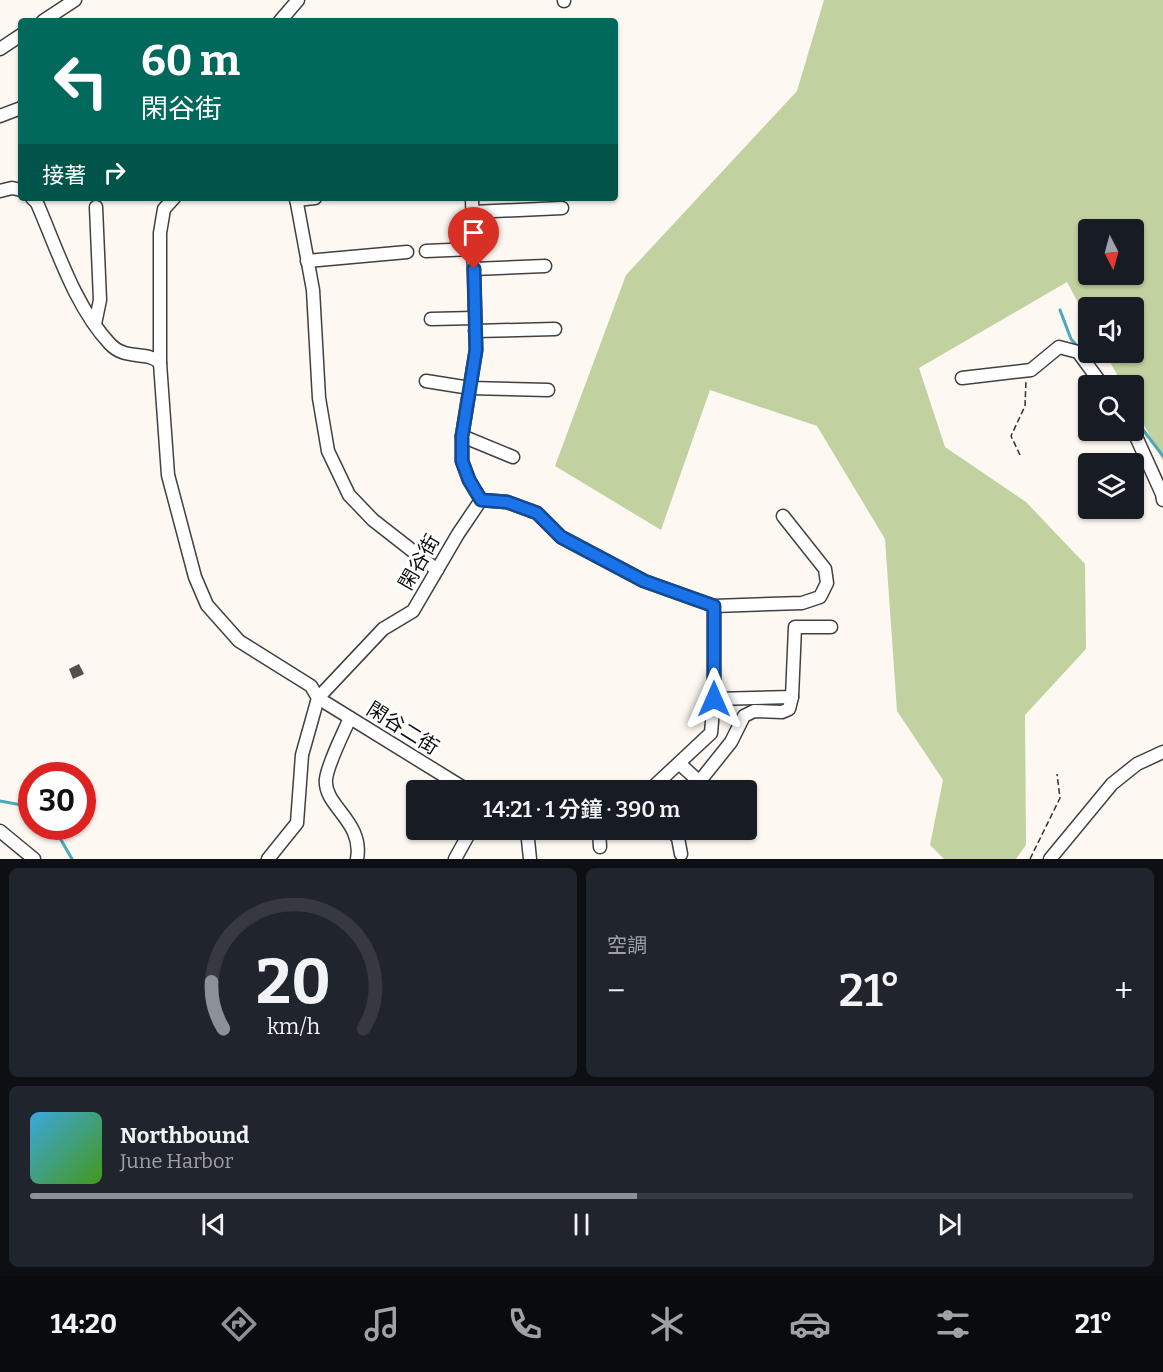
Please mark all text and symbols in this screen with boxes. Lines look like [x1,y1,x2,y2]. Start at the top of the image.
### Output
text: 60 m [141,36,240,86]
icon: left [42,42,120,120]
text: 閑谷街 [141,93,222,125]
icon: right [98,156,131,189]
text: 接著 [42,162,86,189]
pin [448,207,499,269]
icon: arrive [457,216,490,249]
north arrow [1078,219,1144,285]
map controls [1078,219,1144,519]
button: sound [1078,297,1144,363]
button: search [1078,375,1144,441]
button: layers [1078,453,1144,519]
street label: 閑谷街 [394,530,444,594]
position arrow [682,667,746,731]
street label: 閑谷二街 [363,697,443,759]
speed limit sign: 30 [18,762,96,840]
text: 14:21 · 1 分鐘 · 390 m [483,796,680,823]
text: 空調 [607,933,647,957]
text: 20 [256,945,330,1020]
text: 21° [839,964,901,1018]
text: − [607,971,625,1011]
text: + [1114,971,1133,1011]
text: km/h [266,1015,320,1041]
text: Northbound [120,1122,249,1149]
text: June Harbor [120,1149,233,1173]
icon: previous [197,1208,230,1241]
icon: pause [565,1208,598,1241]
icon: next [933,1208,966,1241]
icon: directions [218,1303,260,1345]
icon: music [361,1303,403,1345]
icon: phone [504,1303,546,1345]
icon: climate [646,1303,688,1345]
icon: car [789,1303,831,1345]
icon: filters [932,1303,974,1345]
text: 14:20 [50,1308,117,1340]
text: 21° [1075,1308,1113,1340]

